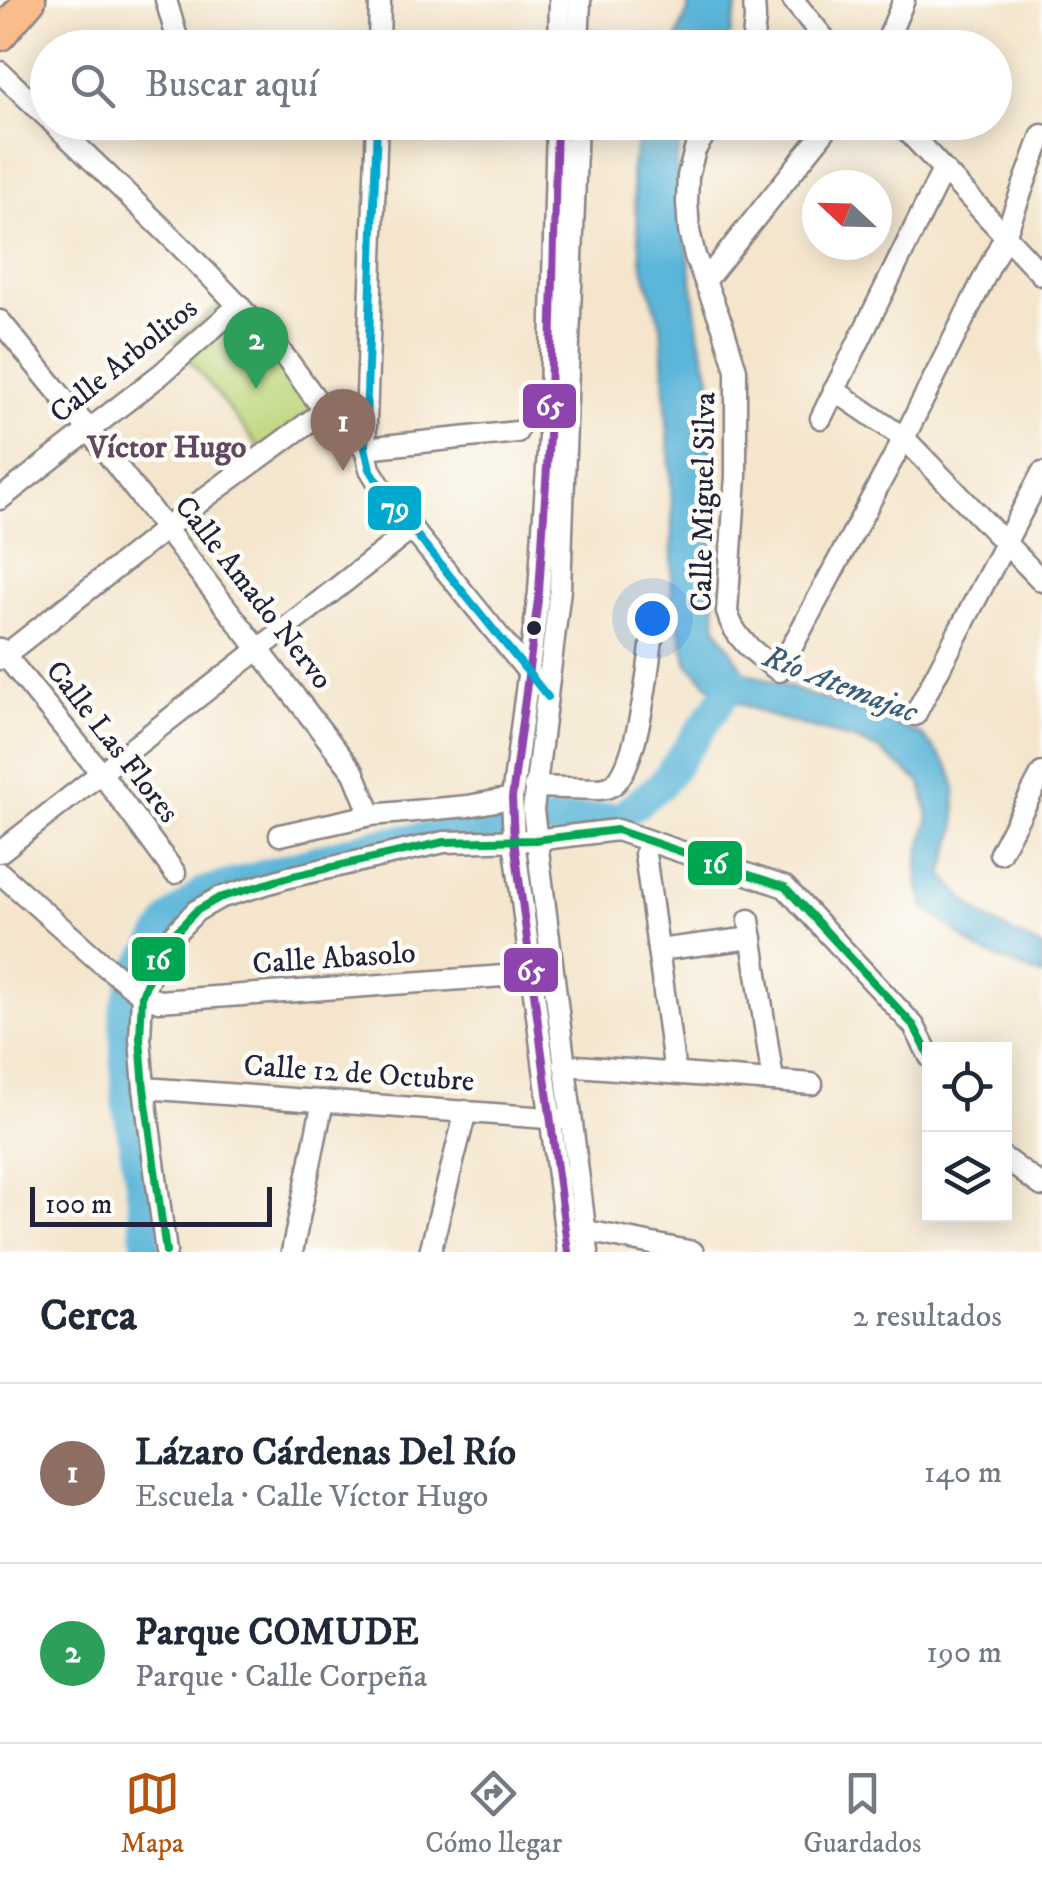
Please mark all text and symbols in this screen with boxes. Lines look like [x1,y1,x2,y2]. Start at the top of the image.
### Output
search box [30,30,1012,140]
icon: search [65,58,120,113]
text: Buscar aquí [145,61,318,109]
north arrow [802,170,892,260]
street label: Calle Arbolitos [43,290,205,432]
pin: 2 [224,306,288,389]
line badge: 65 [521,382,578,430]
pin: 1 [310,388,376,471]
text: 65 [536,389,564,424]
street label: Calle Miguel Silva [684,392,724,612]
district label: Víctor Hugo [86,428,246,468]
line badge: 79 [366,484,423,532]
street label: Calle Amado Nervo [166,489,340,697]
text: 79 [381,491,409,526]
your location [627,593,678,644]
unlabelled marker [524,618,544,638]
water label: Río Atemajac [756,637,924,733]
street label: Calle Las Flores [37,654,187,830]
line badge: 16 [686,839,744,887]
text: 16 [703,847,729,882]
line badge: 16 [130,935,187,983]
street label: Calle Abasolo [251,935,417,983]
text: 16 [146,943,172,978]
line badge: 65 [502,946,560,994]
text: 65 [517,954,545,989]
map controls [922,1042,1012,1222]
button: locate [922,1042,1012,1132]
street label: Calle 12 de Octubre [242,1047,476,1101]
button: layers [922,1132,1012,1222]
scale bar [30,1182,272,1226]
text: 100 m [45,1187,112,1222]
text: Cerca [40,1291,137,1343]
text: 2 resultados [853,1297,1002,1337]
text: Lázaro Cárdenas Del Río [135,1429,516,1477]
text: 1 [67,1453,78,1493]
text: 140 m [924,1453,1002,1493]
text: Escuela · Calle Víctor Hugo [135,1477,488,1517]
text: Parque COMUDE [135,1609,419,1657]
text: 2 [65,1633,80,1673]
text: 190 m [926,1633,1002,1673]
text: Parque · Calle Corpeña [135,1657,427,1697]
tab: Mapa [121,1766,184,1861]
tab: Cómo llegar [425,1766,562,1861]
tab: Guardados [803,1766,921,1861]

